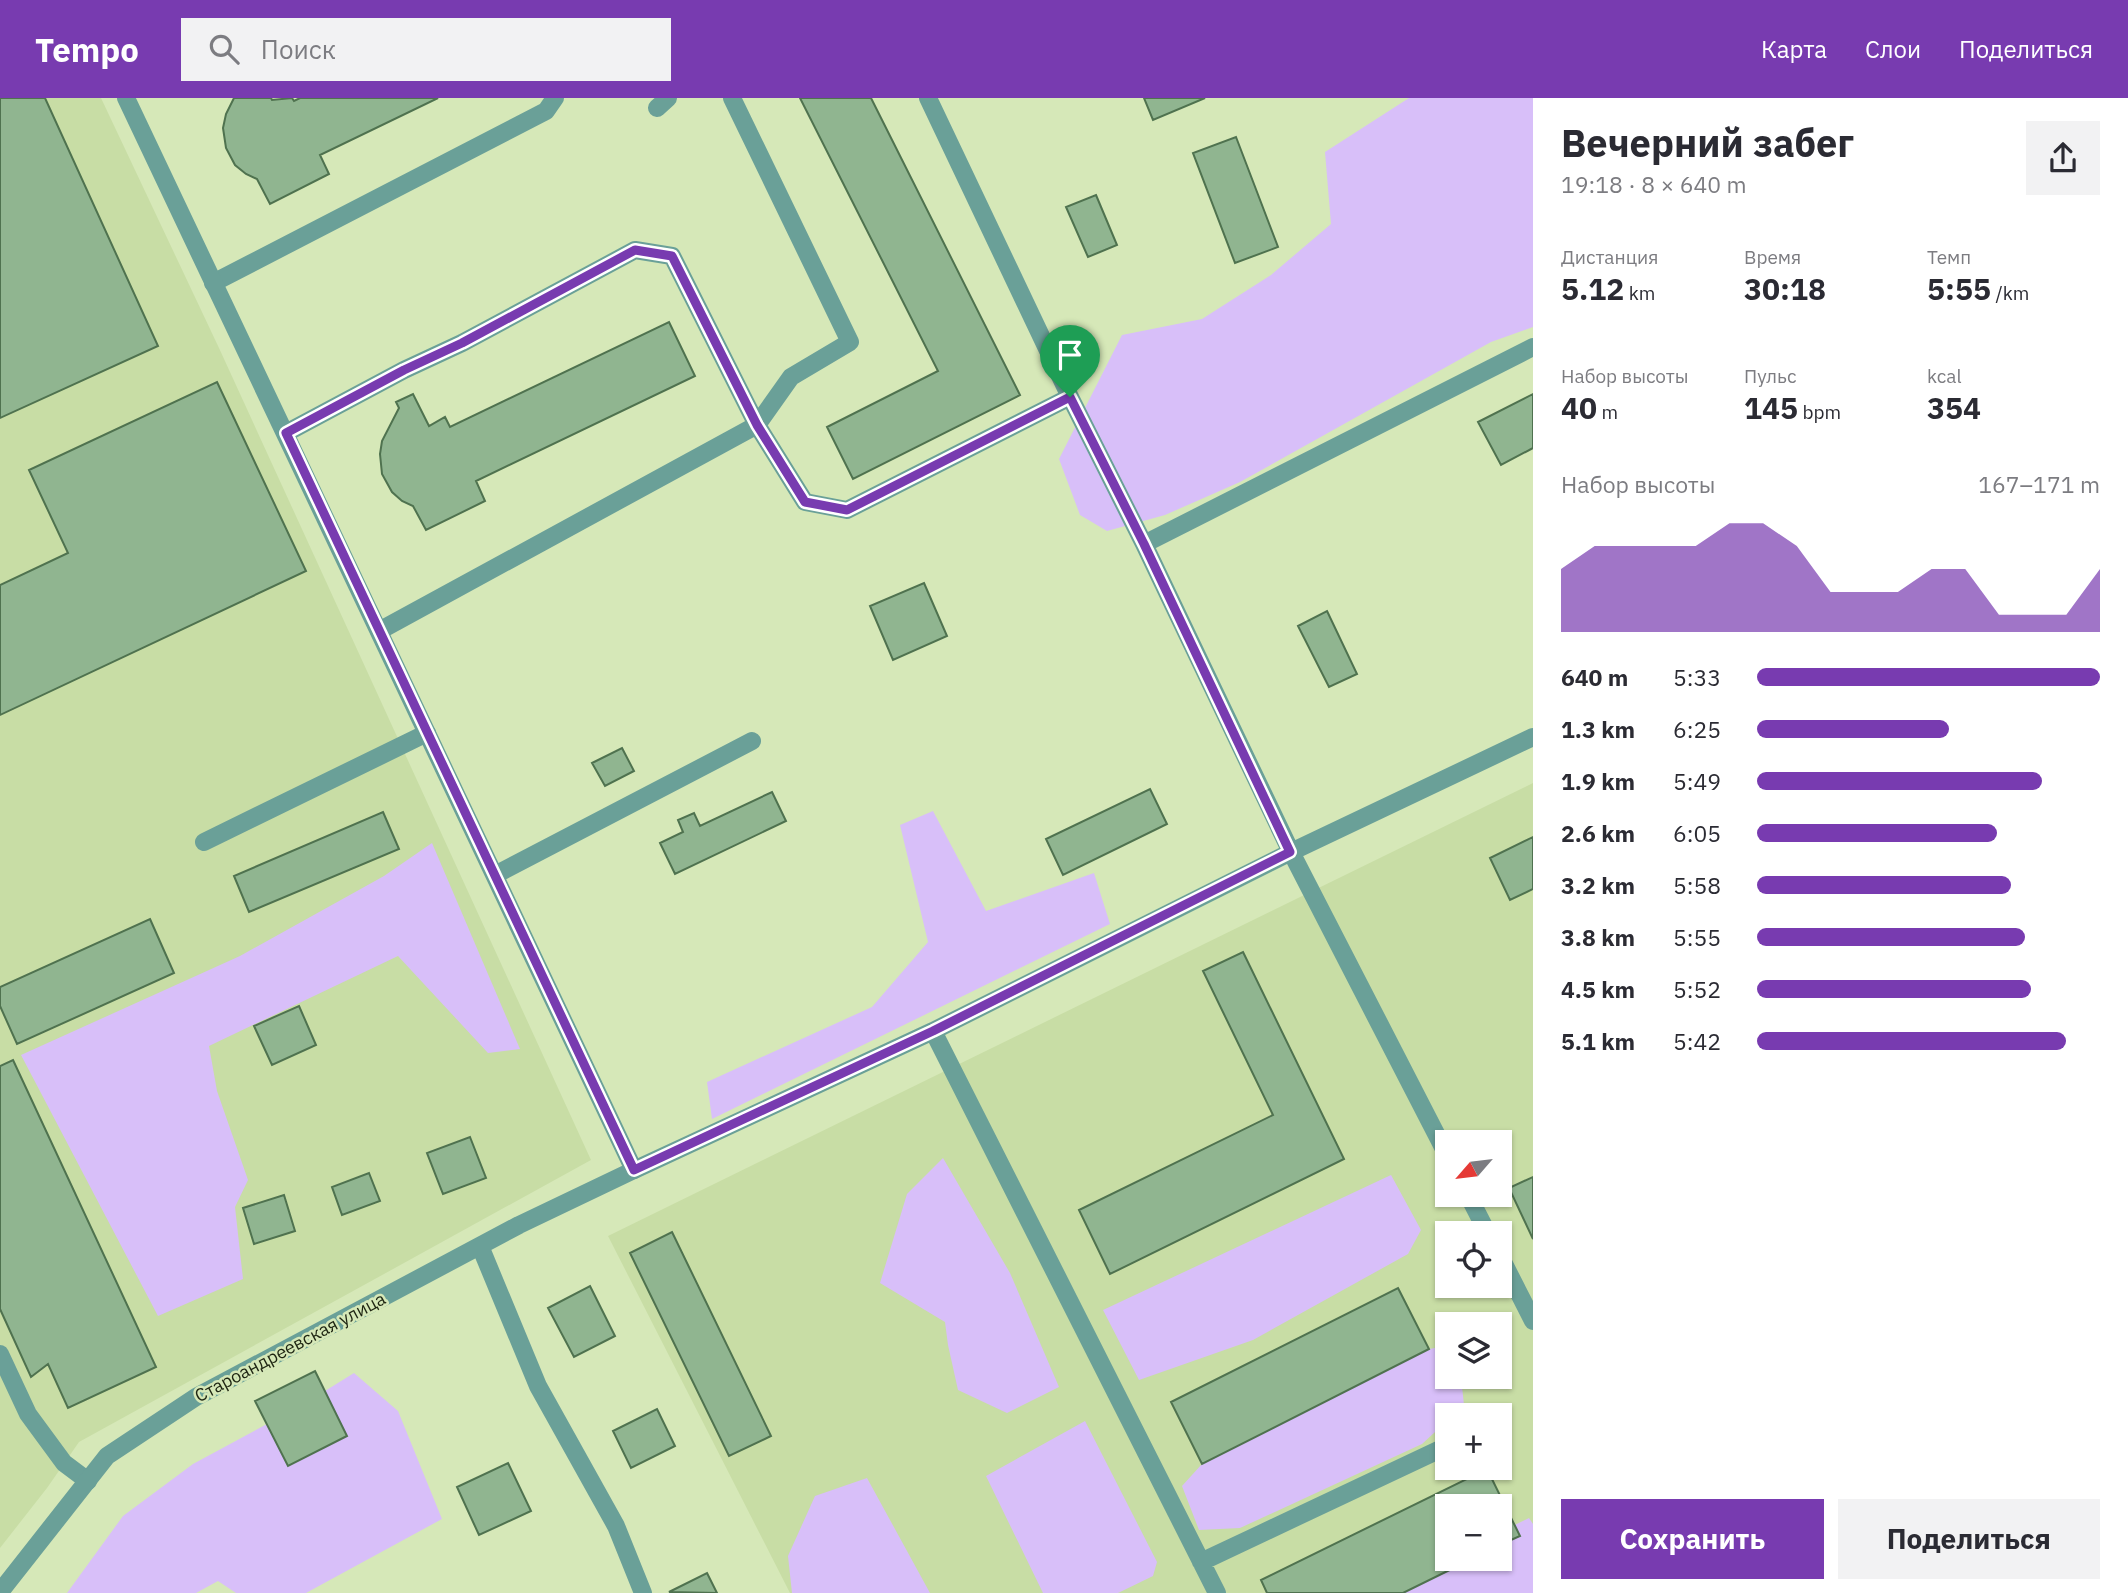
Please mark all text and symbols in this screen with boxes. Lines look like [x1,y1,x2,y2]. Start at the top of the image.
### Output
search box [181,18,671,81]
text: Tempo [35,28,139,71]
icon: search [205,30,243,68]
text: Поиск [261,32,336,66]
text: Карта [1761,33,1827,65]
text: Слои [1865,33,1921,65]
text: Поделиться [1959,33,2093,65]
text: Вечерний забег [1561,118,1854,167]
button: share [2026,121,2100,195]
text: 19:18 · 8 × 640 m [1561,169,1747,199]
text: Дистанция [1561,245,1658,269]
text: Время [1744,245,1801,269]
text: Темп [1927,245,1971,269]
text: 5.12 [1561,269,1624,308]
text: 30:18 [1744,269,1826,308]
text: 5:55 [1927,269,1991,308]
text: km [1624,281,1655,305]
text: /km [1991,281,2029,305]
pin [1040,325,1100,397]
icon: arrive [1051,336,1089,374]
text: Набор высоты [1561,364,1688,388]
text: Пульс [1744,364,1797,388]
text: kcal [1927,364,1962,388]
text: 40 [1561,388,1597,427]
text: 145 [1744,388,1798,427]
text: 354 [1927,388,1981,427]
text: m [1597,400,1618,424]
text: bpm [1798,400,1841,424]
text: Набор высоты [1561,469,1715,499]
text: 167–171 m [1978,469,2100,499]
text: 640 m [1561,662,1628,692]
text: 5:33 [1673,662,1721,692]
text: 1.3 km [1561,714,1635,744]
text: 6:25 [1673,714,1721,744]
text: 1.9 km [1561,766,1635,796]
text: 5:49 [1673,766,1721,796]
text: 2.6 km [1561,818,1635,848]
text: 6:05 [1673,818,1721,848]
text: 3.2 km [1561,870,1635,900]
text: 5:58 [1673,870,1721,900]
text: 3.8 km [1561,922,1635,952]
text: 5:55 [1673,922,1721,952]
text: 4.5 km [1561,974,1635,1004]
text: 5:52 [1673,974,1721,1004]
text: 5.1 km [1561,1026,1635,1056]
text: 5:42 [1673,1026,1721,1056]
north arrow [1435,1130,1512,1208]
map controls [1435,1130,1512,1571]
button: locate [1435,1221,1512,1298]
street label: Староандреевская улица [191,1287,390,1407]
button: layers [1435,1312,1512,1389]
button: + [1435,1403,1512,1480]
button: − [1435,1494,1512,1571]
button: Сохранить [1561,1499,1824,1579]
button: Поделиться [1838,1499,2100,1579]

